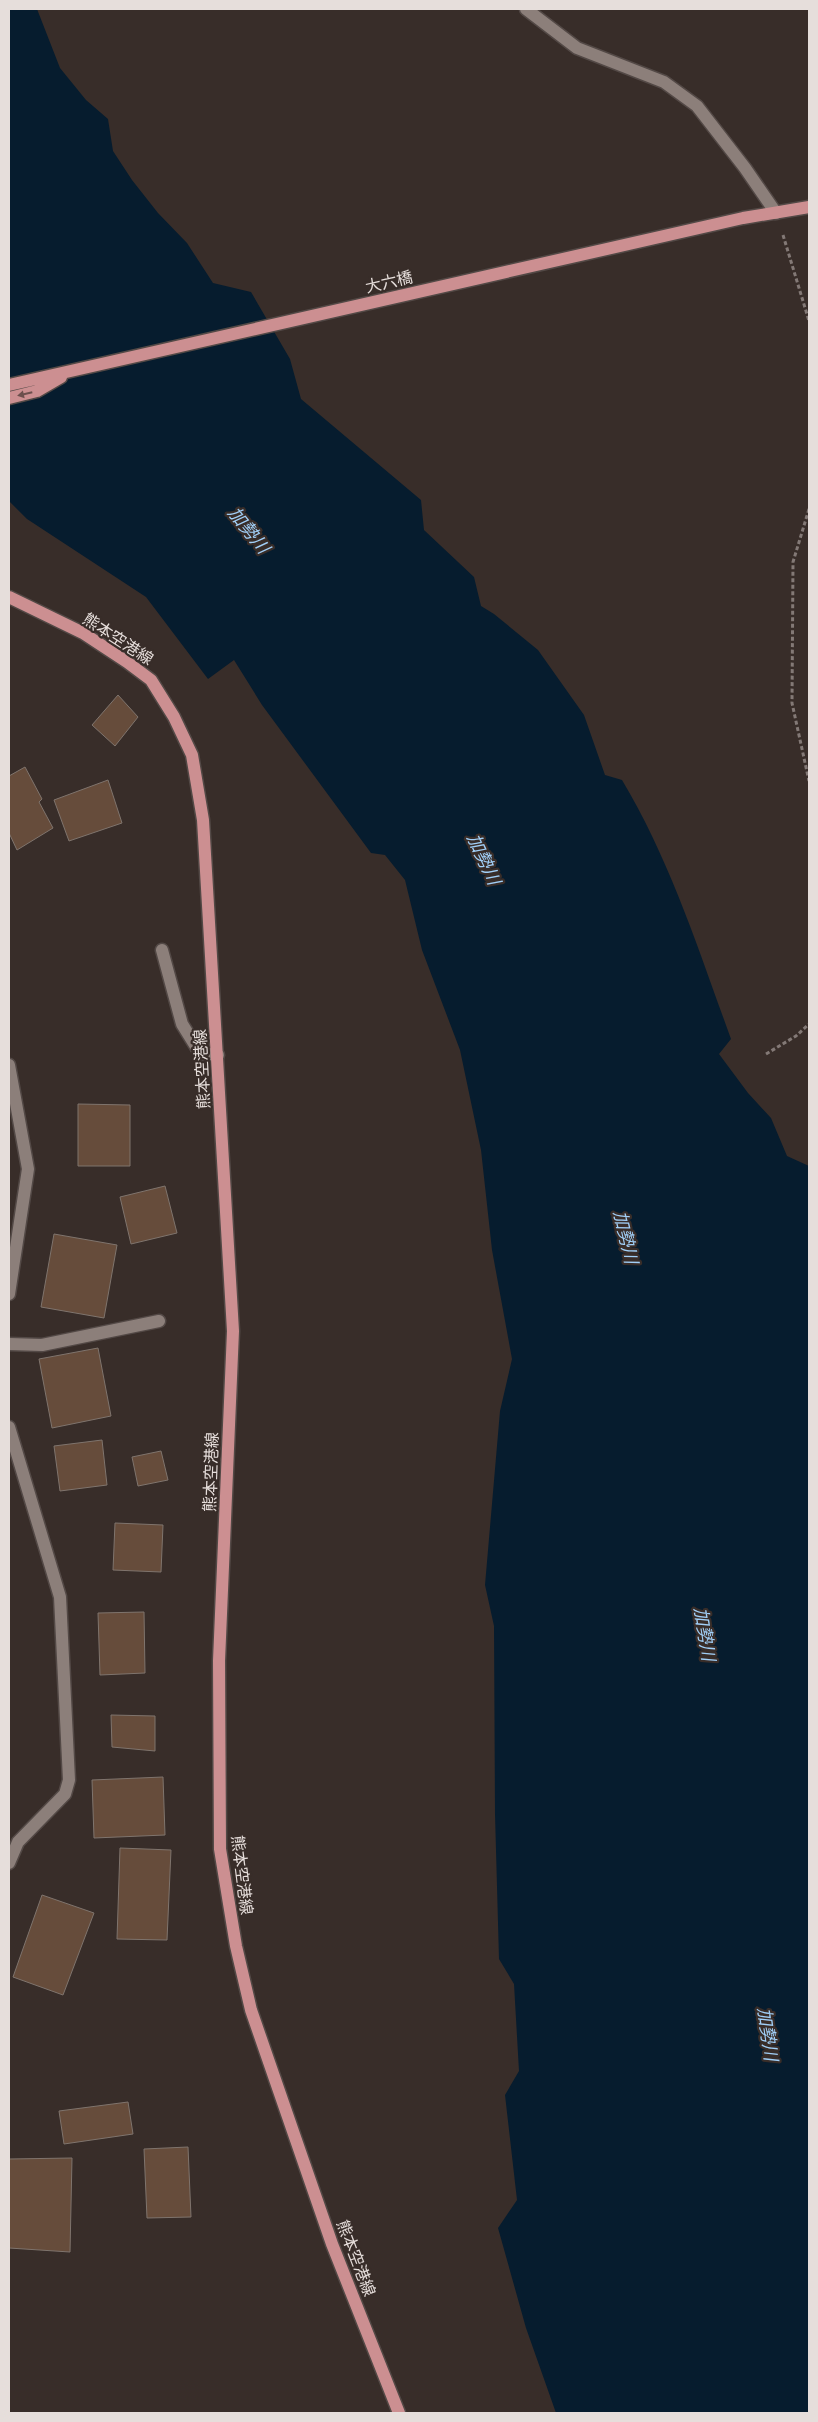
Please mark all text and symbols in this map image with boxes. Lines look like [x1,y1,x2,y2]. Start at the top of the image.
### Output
street label: 大六橋 [363,266,415,298]
one-way arrow [18,390,33,398]
water label: 加勢川 [223,502,276,560]
street label: 熊本空港線 [79,608,157,670]
water label: 加勢川 [462,830,507,890]
street label: 熊本空港線 [189,1028,215,1110]
water label: 加勢川 [609,1208,644,1268]
street label: 熊本空港線 [199,1432,223,1512]
water label: 加勢川 [689,1606,721,1664]
street label: 熊本空港線 [227,1834,257,1916]
water label: 加勢川 [753,2006,783,2064]
street label: 熊本空港線 [332,2217,380,2299]

